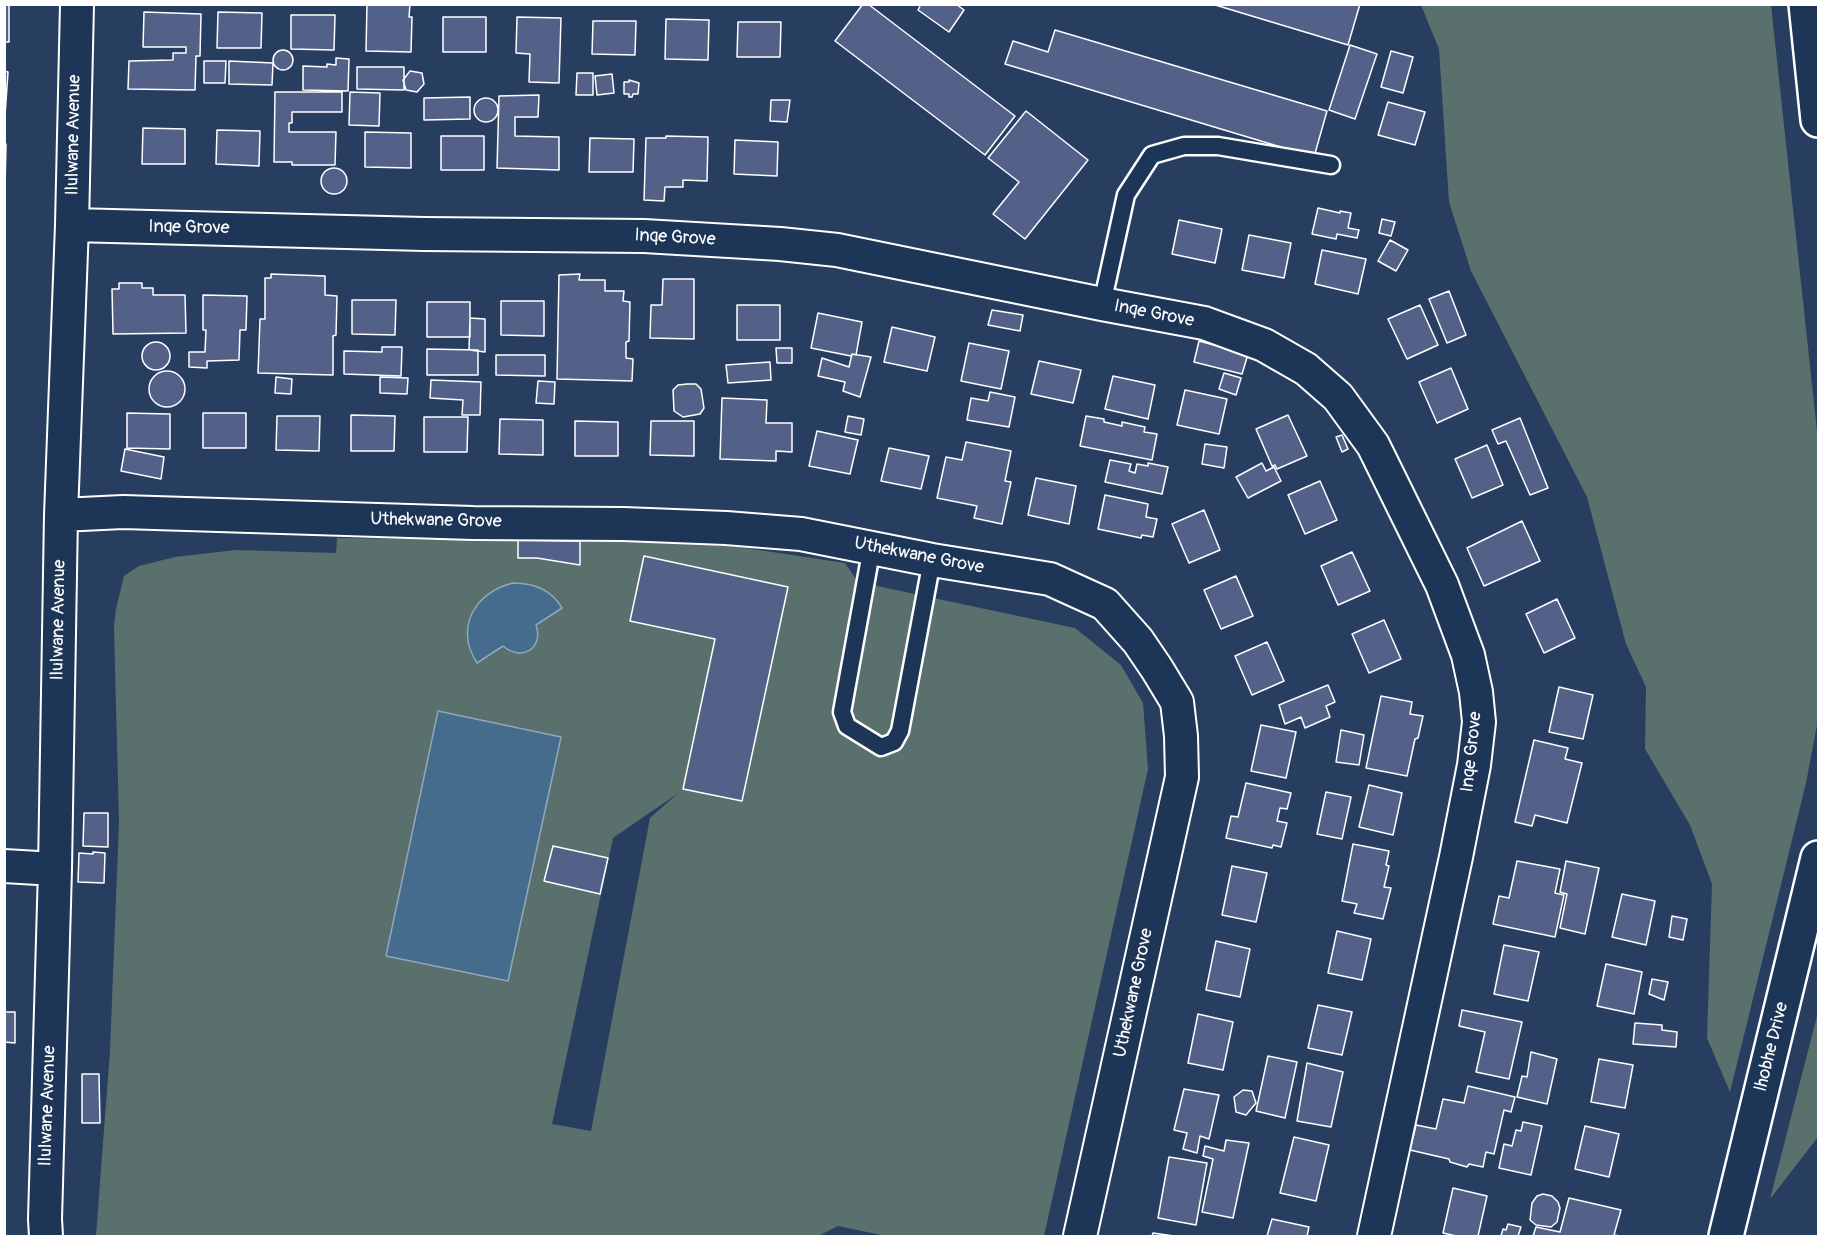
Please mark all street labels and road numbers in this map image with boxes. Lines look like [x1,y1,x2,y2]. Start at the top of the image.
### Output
street label: Ilulwane Avenue [62,74,86,196]
street label: Inqe Grove [148,216,230,240]
street label: Inqe Grove [634,225,716,251]
street label: Inqe Grove [1112,296,1196,332]
street label: Uthekwane Grove [370,509,502,533]
street label: Uthekwane Grove [852,533,986,579]
street label: Ilulwane Avenue [47,559,71,681]
street label: Inqe Grove [1457,711,1487,793]
street label: Uthekwane Grove [1110,926,1158,1060]
street label: Ihobhe Drive [1750,1000,1794,1094]
street label: Ilulwane Avenue [35,1045,61,1167]

